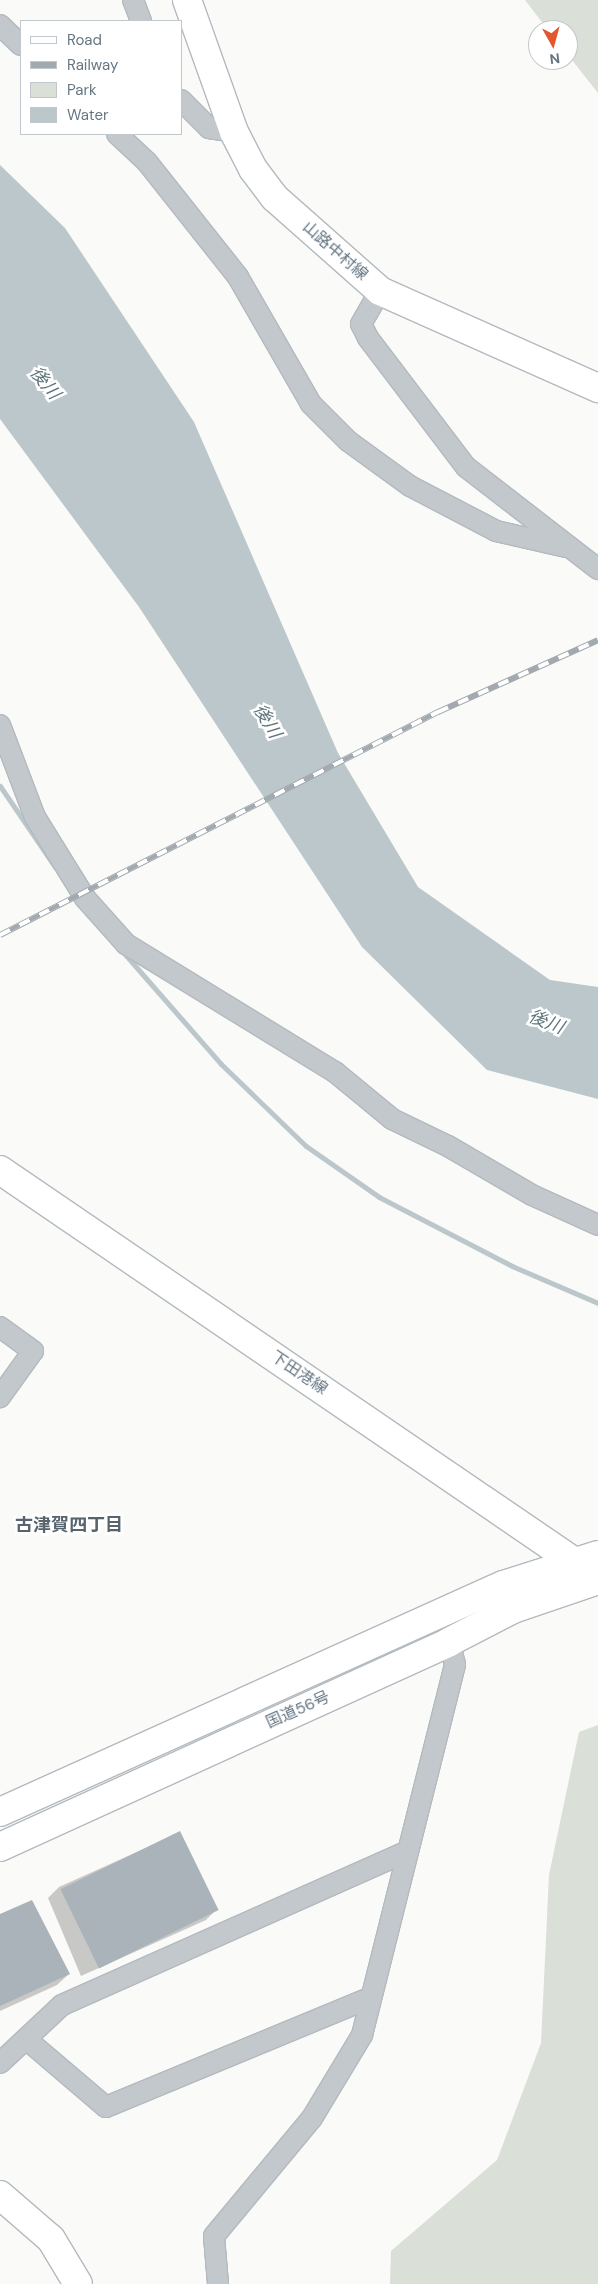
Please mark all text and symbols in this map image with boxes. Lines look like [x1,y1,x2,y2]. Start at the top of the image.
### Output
legend [20,20,182,135]
north arrow [528,20,578,70]
text: Road [67,30,102,50]
text: N [549,49,561,68]
text: Railway [67,55,118,75]
text: Park [67,80,97,100]
text: Water [67,105,108,125]
street label: 山路中村線 [299,218,371,284]
water label: 後川 [25,362,65,404]
water label: 後川 [248,700,286,742]
water label: 後川 [525,1005,567,1039]
street label: 下田港線 [267,1347,331,1399]
district label: 古津賀四丁目 [15,1514,123,1536]
street label: 国道56号 [263,1687,333,1733]

